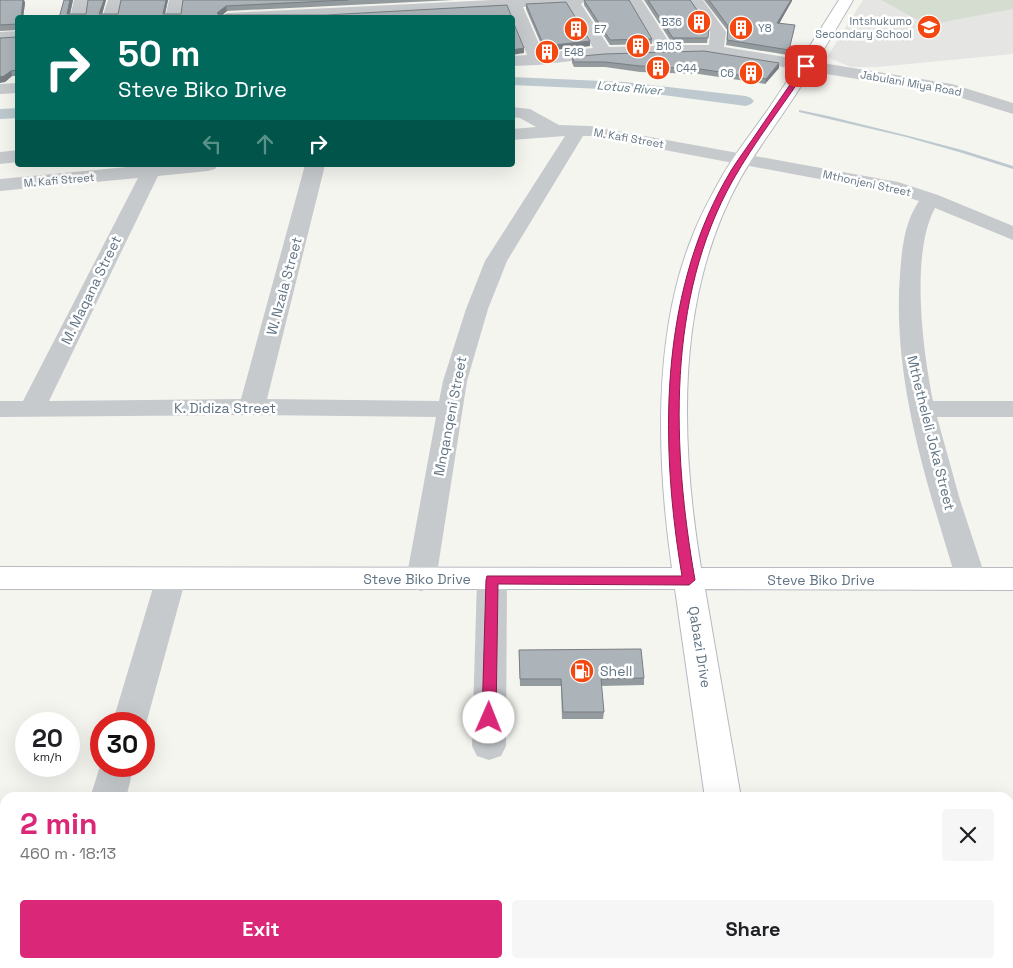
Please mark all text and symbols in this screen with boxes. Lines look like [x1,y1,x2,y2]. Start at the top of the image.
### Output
building icon: B36 [686,9,712,35]
place label: Intshukumo Secondary School [815,14,912,41]
school or university icon: Intshukumo Secondary School [916,14,942,40]
place label: B36 [661,15,682,29]
building icon: Y8 [728,15,754,41]
building icon: E7 [563,16,589,42]
place label: Y8 [758,21,772,35]
place label: E7 [594,22,606,36]
text: 50 m [118,32,200,76]
building icon: B103 [625,33,651,59]
icon: right [35,35,100,100]
building icon: E48 [534,39,560,65]
place label: B103 [656,39,682,53]
place label: E48 [564,45,584,59]
pin [785,45,827,87]
icon: arrive [792,52,820,80]
building icon: C44 [645,55,671,81]
building icon: C6 [738,60,764,86]
place label: C44 [676,61,697,75]
place label: C6 [720,66,734,80]
street label: Jabulani Miya Road [859,67,963,99]
text: Steve Biko Drive [118,75,287,103]
water label: Lotus River [596,77,663,99]
street label: M. Kafi Street [593,125,665,151]
icon: left [198,130,226,158]
icon: ahead [251,130,279,158]
icon: right [304,130,332,158]
street label: Mthonjeni Street [822,167,912,199]
street label: M. Kafi Street [23,170,95,190]
street label: M. Maqana Street [57,233,125,347]
street label: W. Nzala Street [262,235,306,337]
street label: Mnqanqeni Street [430,354,470,478]
street label: Mthetheleli Joka Street [903,354,959,512]
street label: K. Didiza Street [174,399,276,417]
street label: Steve Biko Drive [363,570,471,588]
street label: Steve Biko Drive [767,571,875,589]
street label: Qabazi Drive [685,605,715,689]
fuel station icon: Shell [569,658,595,684]
place label: Shell [600,662,632,680]
position arrow [462,691,514,743]
speed limit sign: 30 [90,712,155,777]
text: 20 [32,722,63,754]
text: km/h [33,749,62,765]
text: 2 min [20,804,98,843]
button: close [942,809,994,861]
text: 460 m · 18:13 [20,843,116,864]
button: Exit [20,900,502,958]
button: Share [512,900,994,958]

